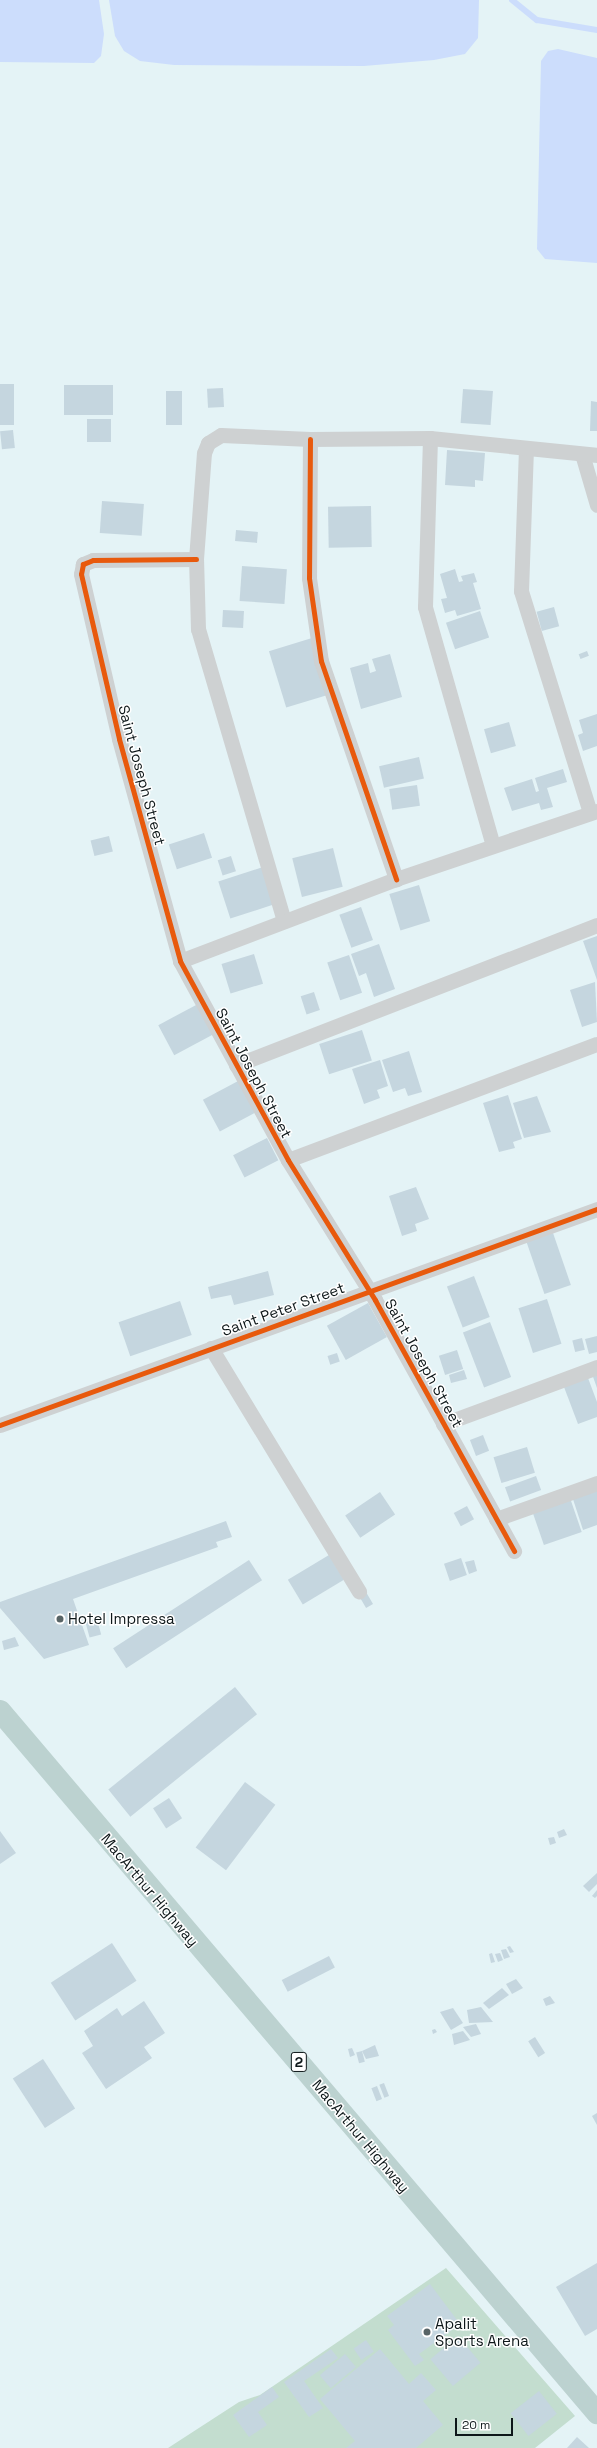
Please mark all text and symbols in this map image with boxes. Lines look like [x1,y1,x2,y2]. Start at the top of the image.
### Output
street label: Saint Joseph Street [115,703,169,847]
street label: Saint Joseph Street [212,1005,296,1141]
street label: Saint Peter Street [219,1278,347,1340]
street label: Saint Joseph Street [381,1296,467,1430]
place label: Hotel Impressa [68,1610,175,1628]
marker: Hotel Impressa [55,1614,65,1624]
street label: MacArthur Highway [97,1830,203,1950]
road number: 2 [290,2050,308,2074]
street label: MacArthur Highway [308,2076,414,2196]
place label: Apalit Sports Arena [435,2314,529,2349]
marker: Apalit Sports Arena [422,2327,432,2337]
scale bar [457,2410,515,2436]
text: 20 m [462,2417,490,2433]

